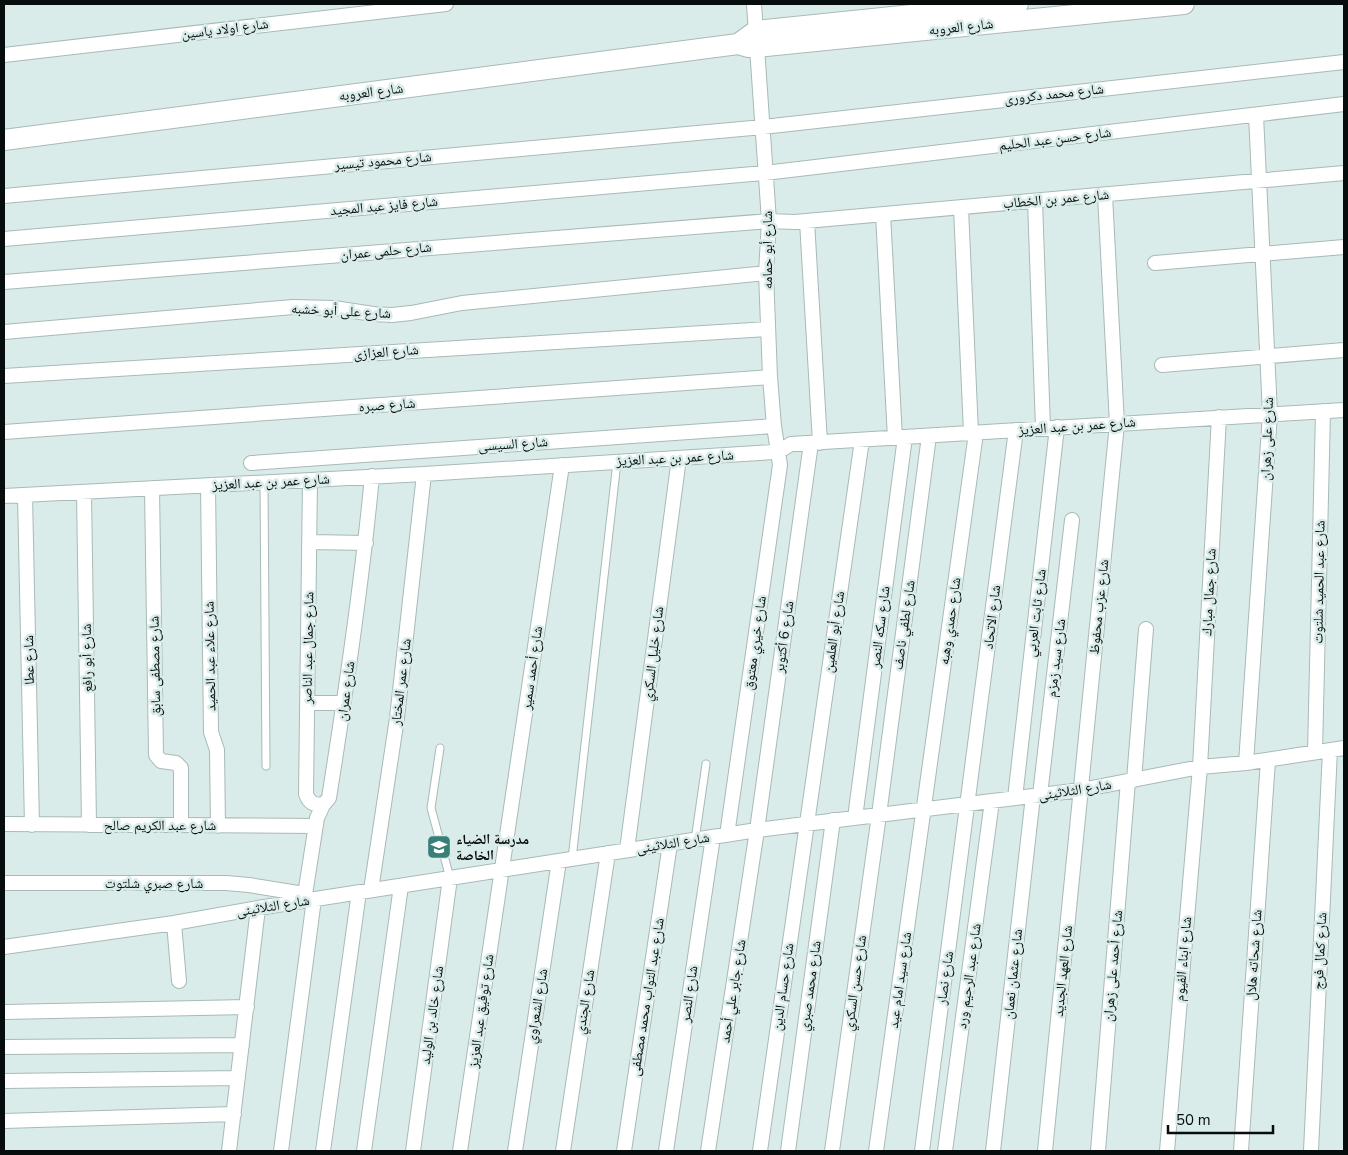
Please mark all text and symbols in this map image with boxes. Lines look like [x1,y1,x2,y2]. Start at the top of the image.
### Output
street label: شارع اولاد ياسين [180,14,270,44]
street label: شارع العروبه [928,14,994,40]
street label: شارع العروبه [338,79,404,105]
street label: شارع محمد دكرورى [1003,79,1105,109]
street label: شارع حسن عبد الحليم [998,123,1112,155]
street label: شارع محمود تيسير [333,147,432,175]
street label: شارع عمر بن الخطاب [1002,185,1110,213]
street label: شارع فايز عبد المجيد [329,192,439,220]
street label: شارع أبو حمامه [758,211,777,289]
street label: شارع حلمى عمران [340,238,432,264]
street label: شارع على أبو خشبه [291,299,391,323]
street label: شارع العزازى [353,340,419,364]
street label: شارع صبره [358,394,416,416]
street label: شارع على زهران [1256,397,1278,481]
street label: شارع عمر بن عبد العزيز [1017,412,1136,440]
street label: شارع السيسى [478,432,548,456]
street label: شارع عمر بن عبد العزيز [615,445,734,471]
street label: شارع عمر بن عبد العزيز [211,469,330,495]
street label: شارع عبد الحميد شلتوت [1308,520,1330,644]
street label: شارع جمال مبارك [1197,548,1221,636]
street label: شارع عزب محفوظ [1085,558,1113,656]
street label: شارع ثابت العربي [1021,568,1052,658]
street label: شارع حمدي وهبه [934,576,967,666]
street label: شارع لطفي ناصف [888,579,921,671]
street label: شارع الاتحاد [979,584,1005,650]
street label: شارع سكه النصر [865,585,894,670]
street label: شارع أبو العلمين [819,590,849,674]
street label: شارع جمال عبد الناصر [298,592,318,705]
street label: شارع خيري معتوق [739,595,773,692]
street label: شارع 6 أكتوبر [769,600,798,675]
street label: شارع علاء عبد الحميد [200,601,220,711]
street label: شارع خليل السكري [638,605,670,703]
street label: شارع مصطفى سابق [145,616,165,716]
street label: شارع سيد زمزم [1042,618,1070,698]
street label: شارع أبو رافع [77,623,97,693]
street label: شارع أحمد سمير [517,625,547,712]
street label: شارع عطا [19,635,39,685]
street label: شارع عمر المختار [386,637,416,728]
street label: شارع عمران [332,660,360,722]
street label: شارع الثلاثينى [1037,775,1113,805]
street label: شارع عبد الكريم صالح [104,816,216,835]
street label: شارع الثلاثينى [635,828,711,858]
place label: مدرسة الضياء الخاصة [456,830,529,865]
school or university icon: مدرسة الضياء الخاصة [426,834,452,860]
street label: شارع صبري شلتوت [105,874,203,894]
street label: شارع الثلاثينى [235,891,311,921]
street label: شارع أحمد على زهران [1099,909,1127,1023]
street label: شارع شحاته هلال [1241,909,1267,1001]
street label: شارع كمال فرج [1308,912,1332,990]
street label: شارع عبد التواب محمد مصطفى [625,916,669,1078]
street label: شارع ابناء الفيوم [1170,916,1196,1002]
street label: شارع عبد الرحيم ورد [952,922,986,1030]
street label: شارع العهد الجديد [1049,924,1077,1018]
street label: شارع عثمان نعمان [999,928,1027,1020]
street label: شارع سيد امام عيد [884,931,916,1029]
street label: شارع حسن السكري [839,934,873,1032]
street label: شارع جابر علي أحمد [715,938,752,1044]
street label: شارع محمد صبري [794,939,827,1033]
street label: شارع حسام الدين [767,942,799,1032]
street label: شارع نصار [932,950,958,1007]
street label: شارع توفيق عبد العزيز [463,953,498,1070]
street label: شارع النصر [675,964,702,1025]
street label: شارع خالد بن الوليد [416,965,448,1065]
street label: شارع الشعراوي [522,967,554,1045]
street label: شارع الجندي [571,968,601,1036]
scale bar [1168,1102,1273,1134]
text: 50 m [1176,1110,1211,1130]

